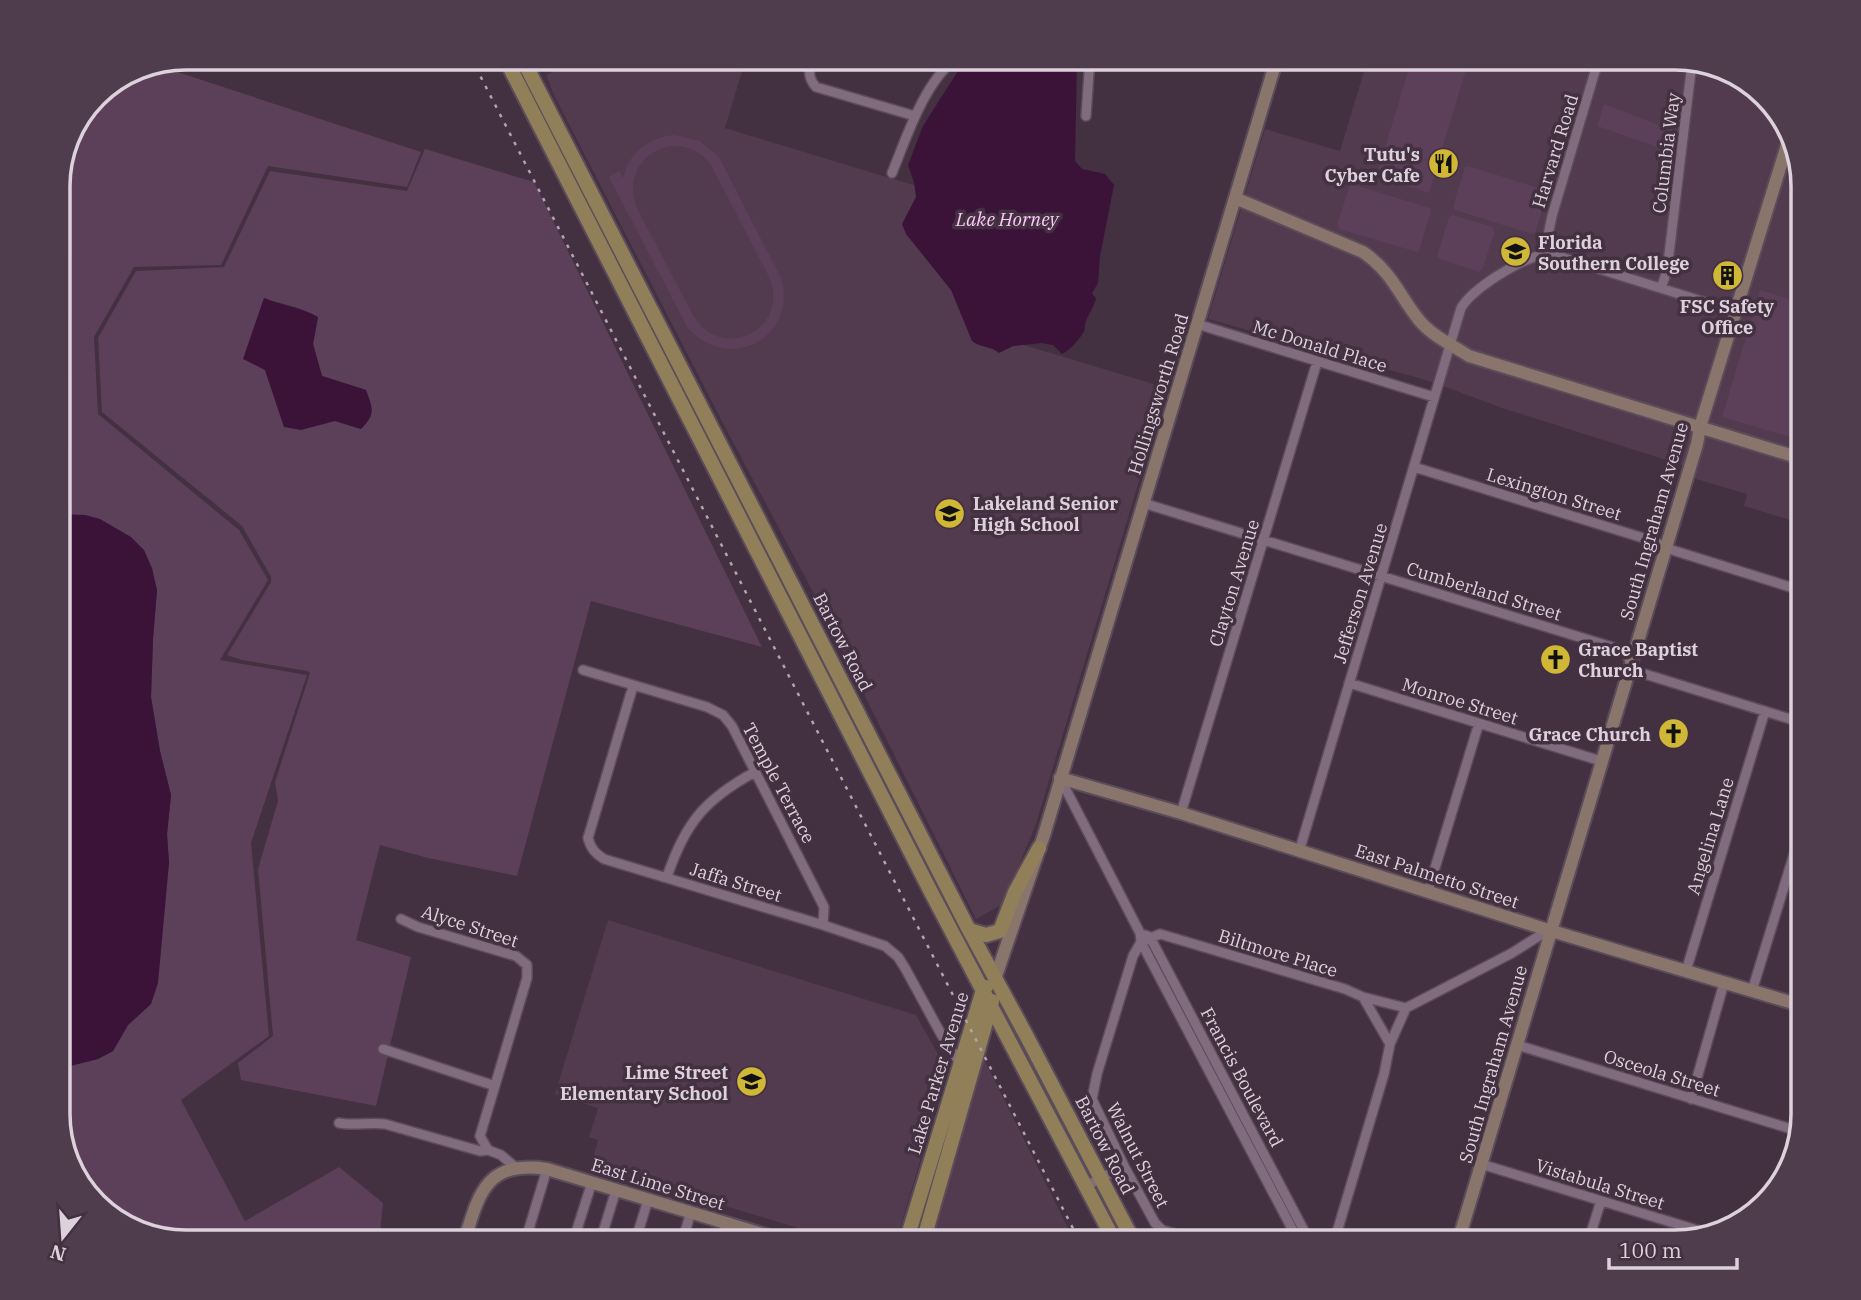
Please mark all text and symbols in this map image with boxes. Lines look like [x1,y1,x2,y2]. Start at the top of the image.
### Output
street label: Harvard Road [1527,91,1583,211]
street label: Columbia Way [1647,91,1685,215]
place label: Tutu's Cyber Cafe [1324,143,1420,187]
restaurant icon: Tutu's Cyber Cafe [1426,147,1460,181]
water label: Lake Horney [955,207,1060,231]
place label: Florida Southern College [1538,231,1690,275]
school or university icon: Florida Southern College [1498,235,1532,269]
building icon: FSC Safety Office [1710,258,1744,292]
place label: FSC Safety Office [1680,295,1775,339]
street label: Hollingsworth Road [1122,310,1194,478]
street label: Mc Donald Place [1250,315,1390,377]
street label: South Ingraham Avenue [1615,419,1693,623]
street label: Lexington Street [1484,463,1624,525]
place label: Lakeland Senior High School [973,492,1118,536]
school or university icon: Lakeland Senior High School [933,496,967,530]
street label: Clayton Avenue [1204,517,1264,649]
street label: Jefferson Avenue [1328,520,1392,666]
street label: Cumberland Street [1404,556,1564,626]
street label: Bartow Road [808,589,878,695]
place label: Grace Baptist Church [1578,638,1698,682]
church icon: Grace Baptist Church [1538,642,1572,676]
street label: Monroe Street [1399,672,1521,730]
church icon: Grace Church [1657,717,1691,751]
street label: Temple Terrace [738,719,820,847]
place label: Grace Church [1528,723,1651,746]
street label: Angelina Lane [1681,775,1739,897]
street label: East Palmetto Street [1352,839,1522,913]
street label: Jaffa Street [687,857,785,907]
street label: Alyce Street [419,900,521,952]
street label: Biltmore Place [1215,924,1341,982]
street label: South Ingraham Avenue [1454,962,1532,1166]
street label: Lake Parker Avenue [902,989,974,1157]
street label: Francis Boulevard [1196,1003,1288,1151]
street label: Osceola Street [1601,1044,1723,1102]
place label: Lime Street Elementary School [560,1061,728,1105]
school or university icon: Lime Street Elementary School [734,1065,768,1099]
street label: Bartow Road [1070,1092,1140,1198]
street label: Walnut Street [1102,1098,1174,1212]
street label: East Lime Street [588,1153,728,1215]
street label: Vistabula Street [1533,1153,1667,1215]
north arrow [28,1202,98,1272]
scale bar [1609,1226,1737,1270]
text: 100 m [1619,1236,1682,1264]
text: N [47,1240,69,1267]

